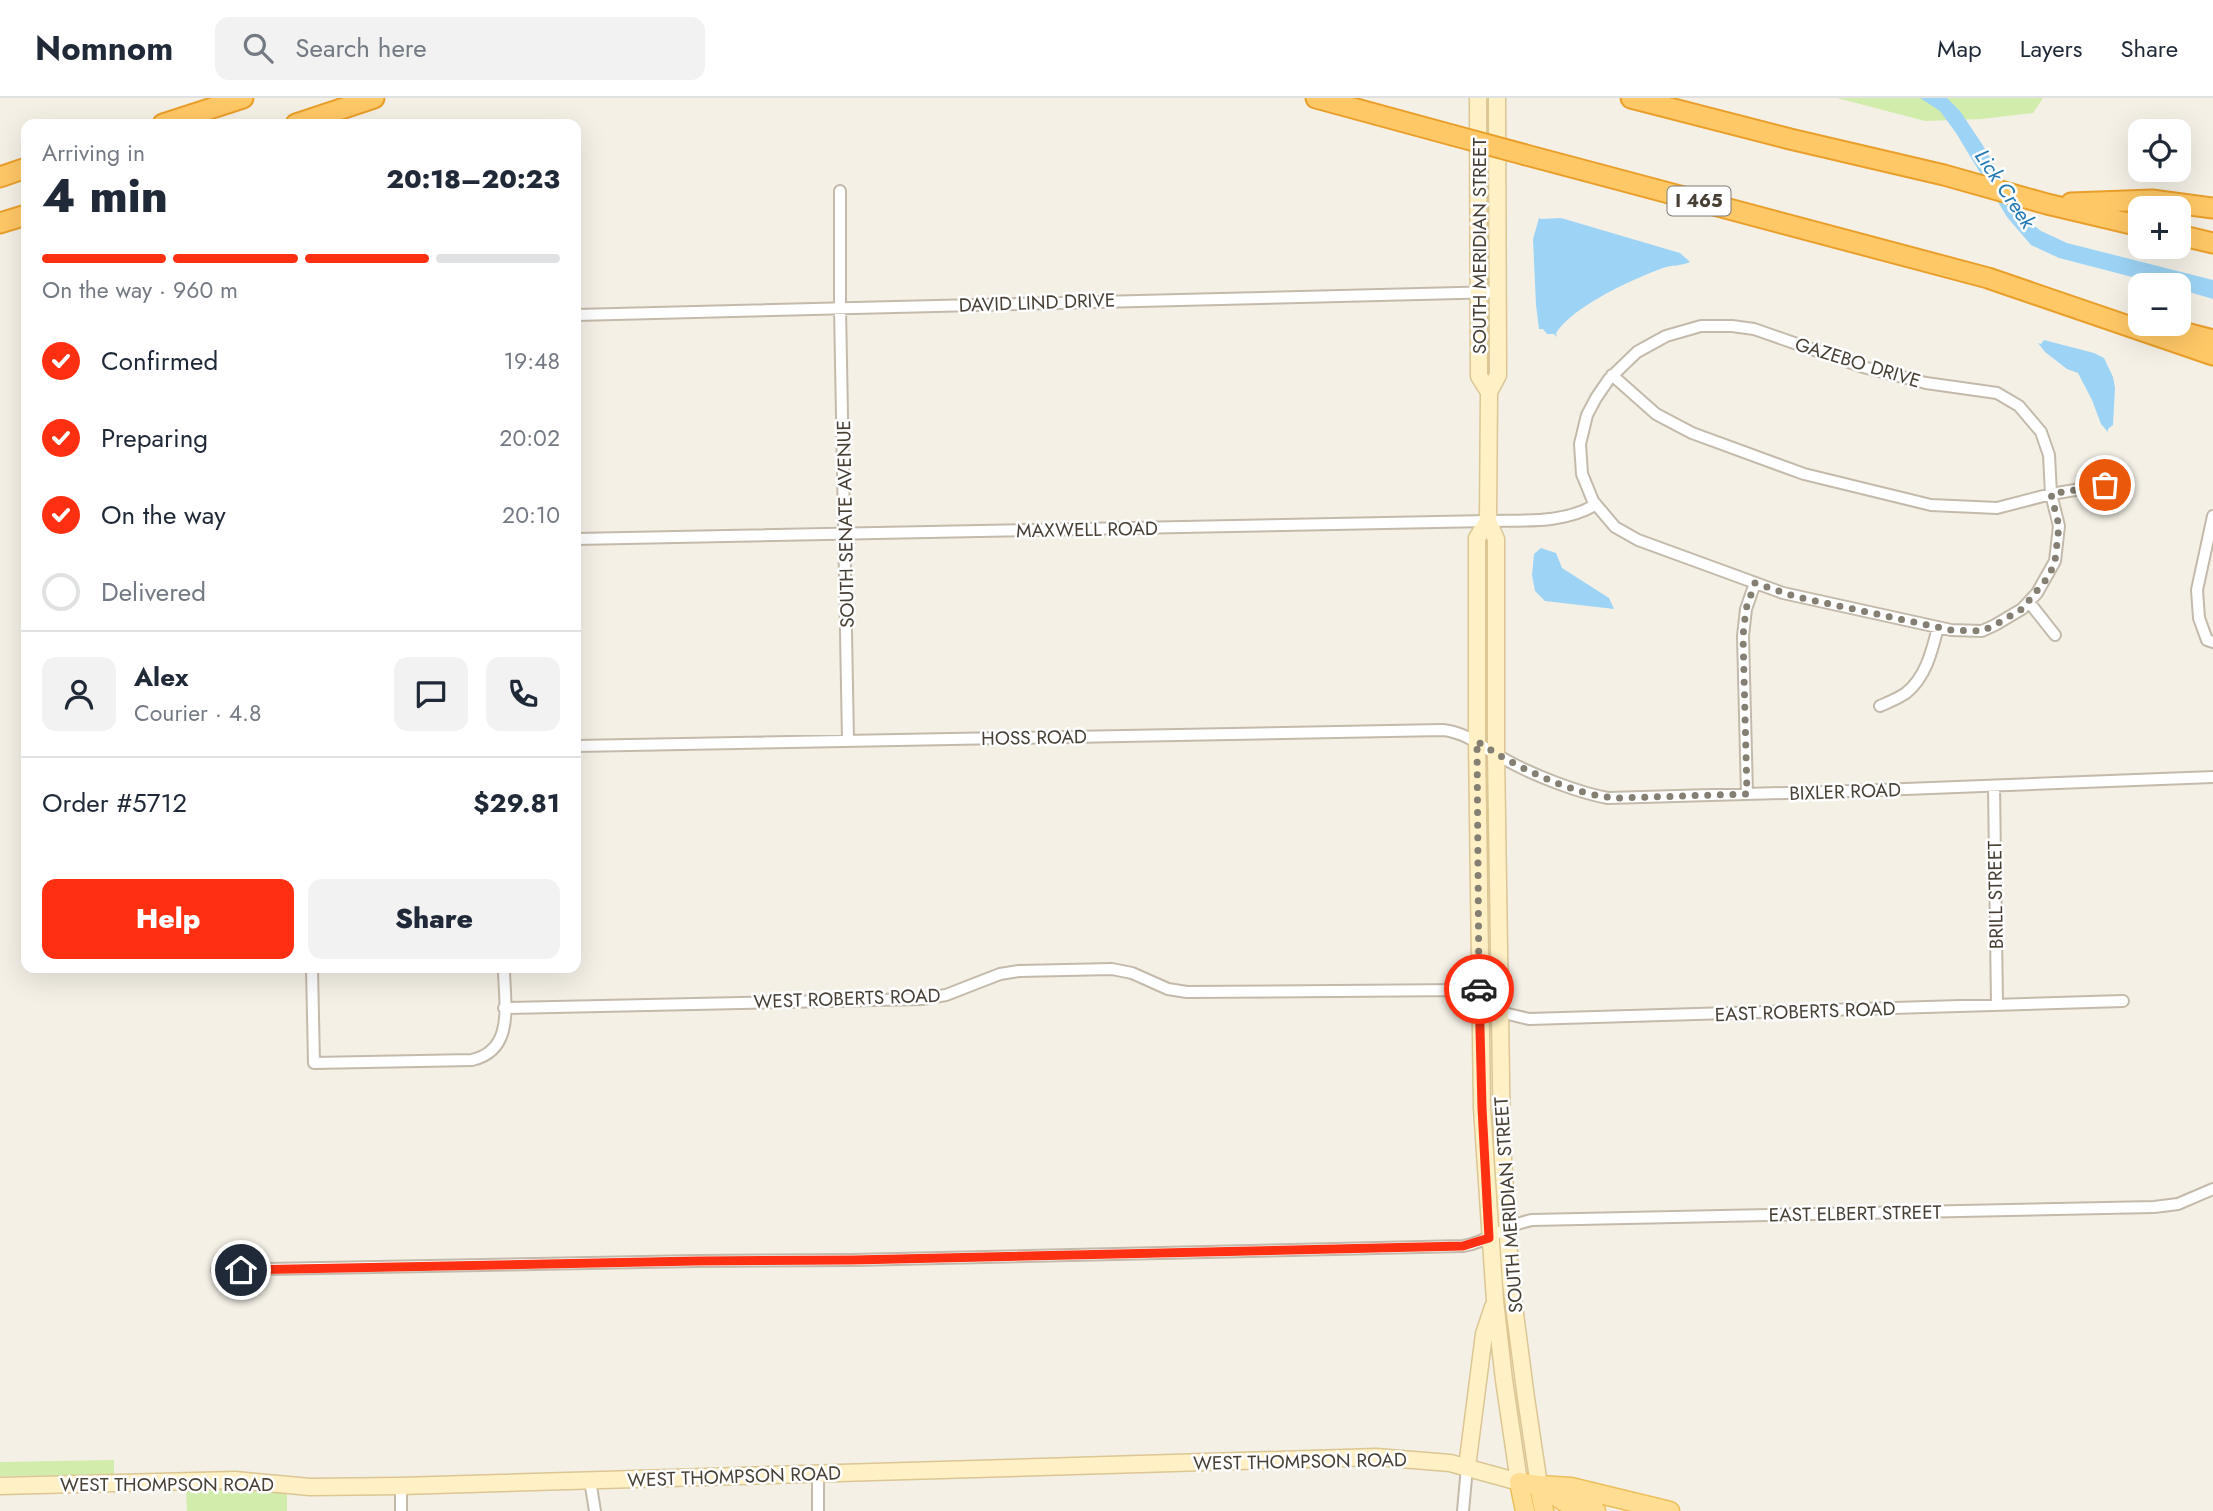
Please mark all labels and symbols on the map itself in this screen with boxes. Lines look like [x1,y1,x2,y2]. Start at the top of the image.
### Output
street label: SOUTH MERIDIAN STREET [1466,137,1493,354]
water label: Lick Creek [1967,143,2043,236]
road number: I 465 [1668,186,1730,216]
street label: DAVID LIND DRIVE [958,286,1116,319]
street label: GAZEBO DRIVE [1792,331,1924,394]
street label: SOUTH SENATE AVENUE [830,420,861,628]
pin [2075,455,2135,515]
street label: MAXWELL ROAD [1016,515,1158,544]
street label: HOSS ROAD [981,723,1087,752]
street label: BIXLER ROAD [1789,776,1901,807]
street label: BRILL STREET [1981,840,2010,949]
courier [1444,954,1514,1024]
street label: WEST ROBERTS ROAD [753,982,941,1015]
street label: EAST ROBERTS ROAD [1714,995,1896,1028]
street label: SOUTH MERIDIAN STREET [1487,1096,1530,1314]
street label: EAST ELBERT STREET [1768,1198,1942,1229]
pin [211,1240,271,1300]
street label: WEST THOMPSON ROAD [1193,1446,1407,1477]
street label: WEST THOMPSON ROAD [627,1459,841,1494]
street label: WEST THOMPSON ROAD [60,1471,274,1498]

